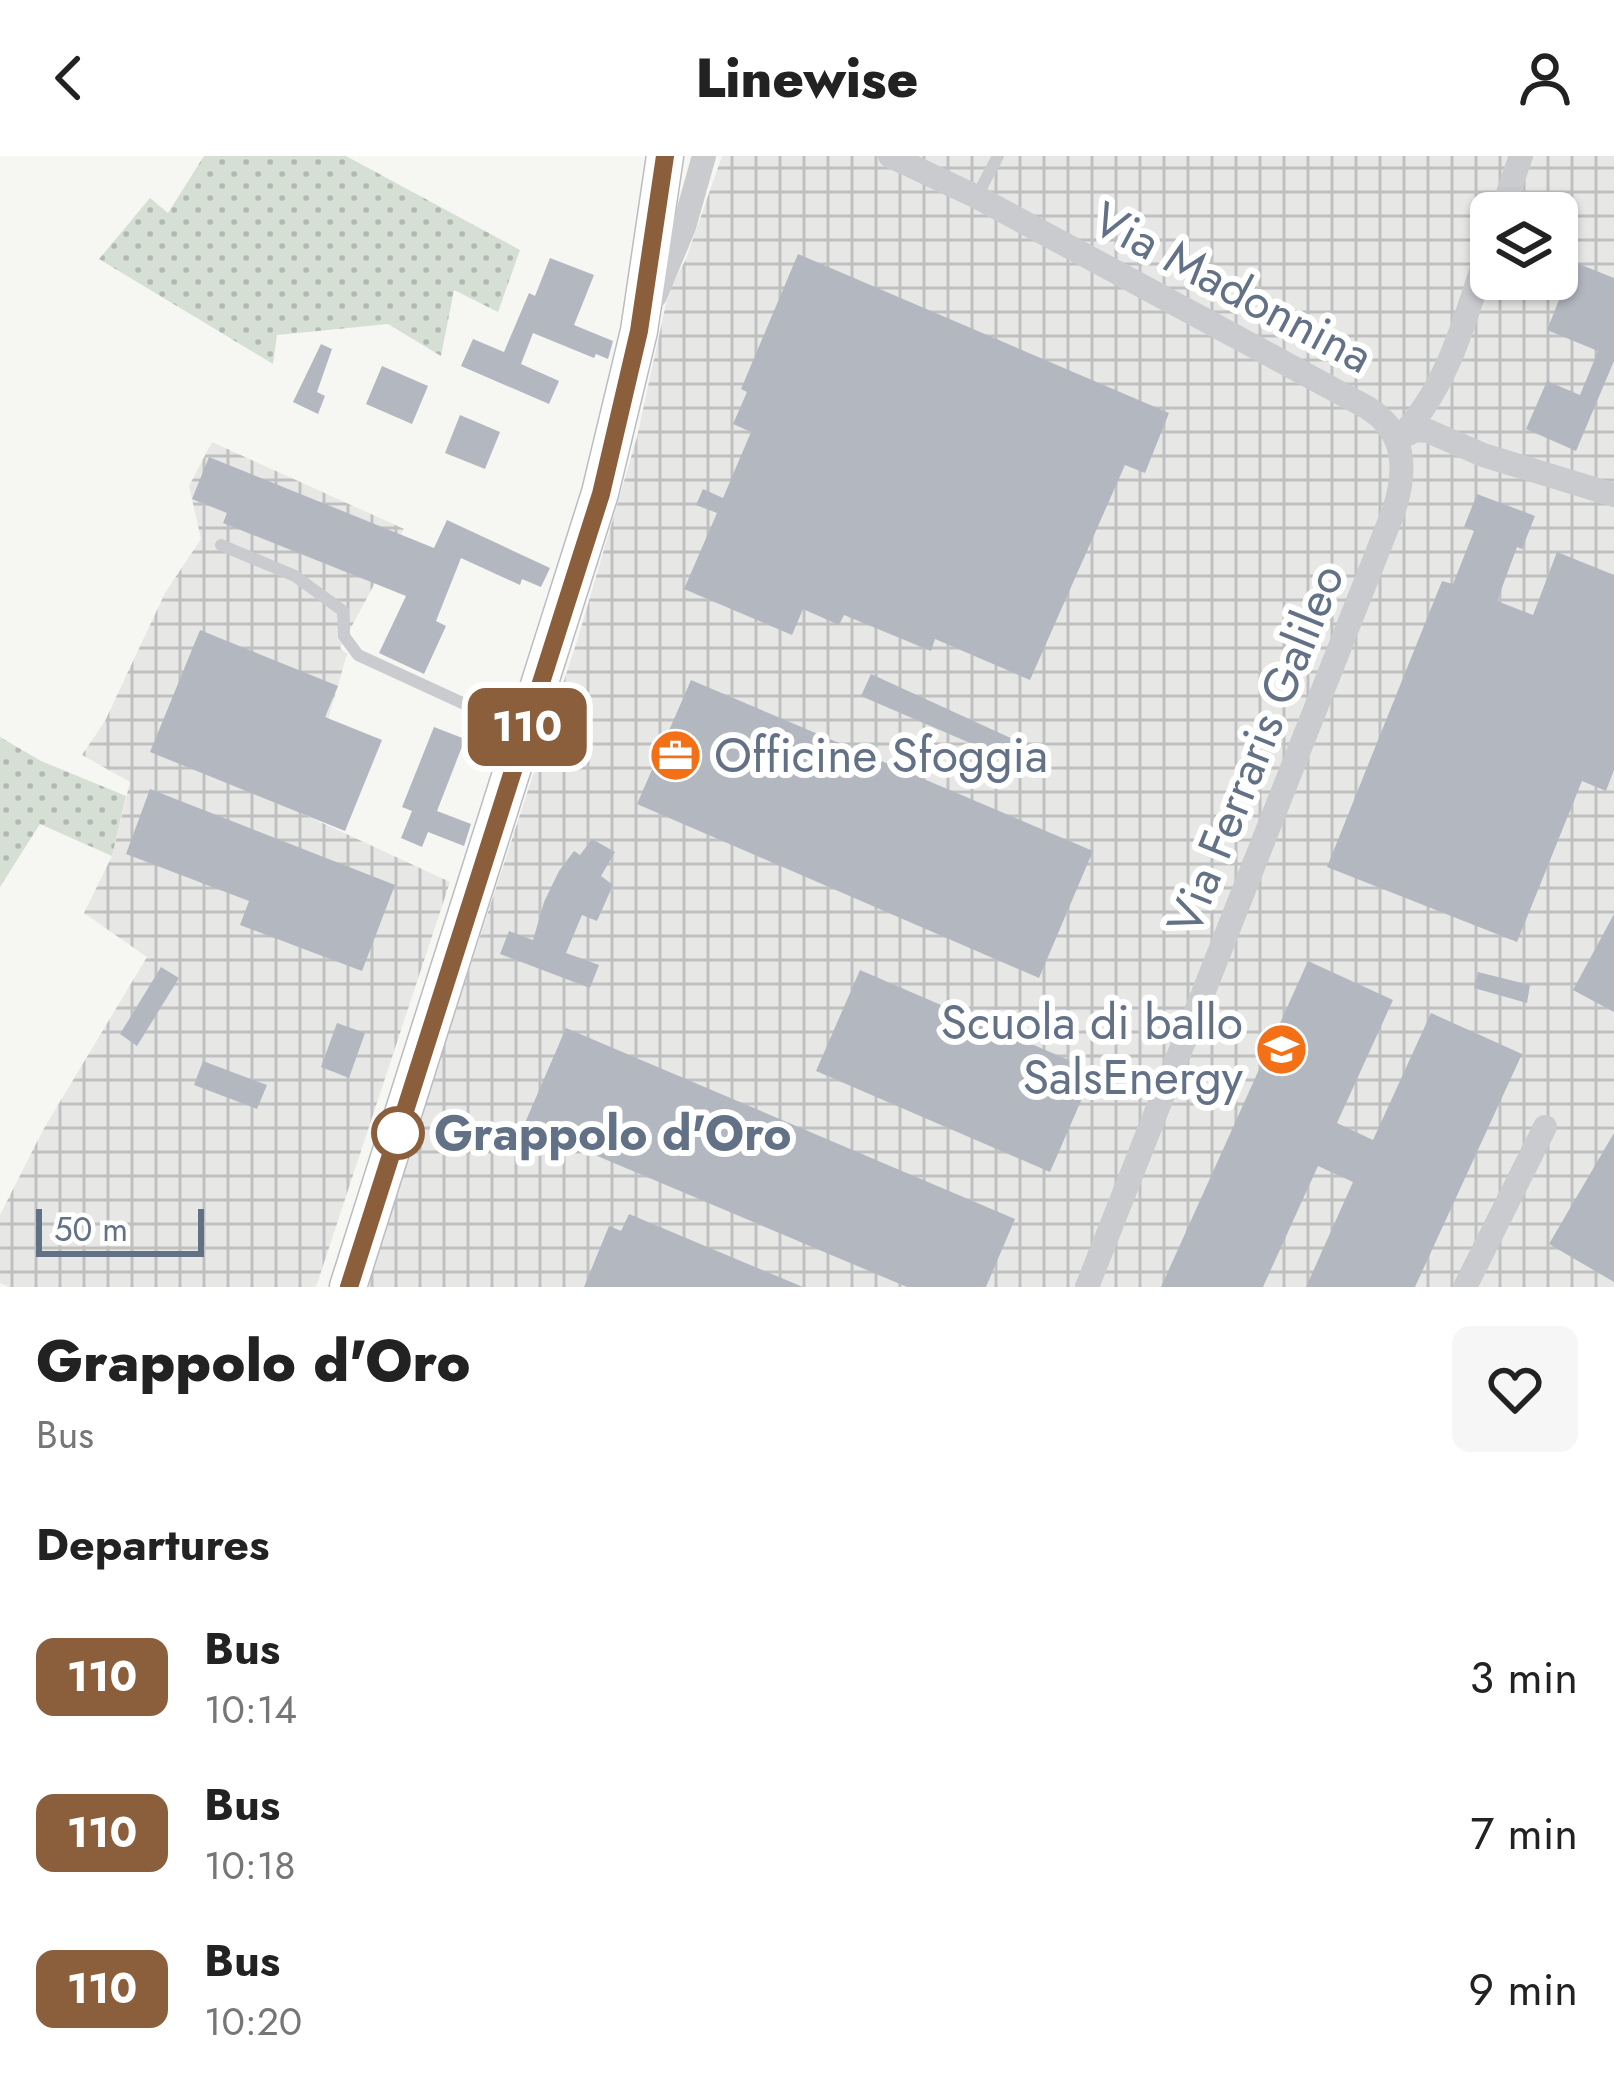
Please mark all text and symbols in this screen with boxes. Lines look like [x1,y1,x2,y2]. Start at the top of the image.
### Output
text: Linewise [696,39,918,117]
icon: back [36,45,102,111]
icon: person [1512,45,1578,111]
street label: Via Madonnina [1080,185,1385,390]
map controls [1470,192,1578,300]
button: layers [1470,192,1578,300]
street label: Via Ferraris Galileo [1150,554,1361,944]
line badge: 110 [458,688,596,766]
text: 110 [492,696,562,757]
place label: Officine Sfoggia [714,721,1048,790]
office icon: Officine Sfoggia [647,727,703,783]
place label: Scuola di ballo SalsEnergy [941,988,1244,1112]
school or university icon: Scuola di ballo SalsEnergy [1254,1022,1310,1078]
place label: Grappolo d'Oro [434,1099,792,1168]
marker: Grappolo d'Oro [373,1108,423,1158]
scale bar [36,1203,204,1256]
text: 50 m [54,1206,128,1253]
text: Grappolo d'Oro [36,1320,471,1402]
button: heart [1452,1326,1578,1452]
text: Bus [36,1406,94,1463]
text: Departures [36,1512,270,1577]
text: Bus [204,1616,280,1681]
text: 3 min [1470,1645,1578,1710]
text: 110 [67,1646,137,1707]
text: 10:14 [204,1681,297,1738]
text: Bus [204,1772,280,1837]
text: 7 min [1470,1801,1578,1866]
text: 110 [67,1802,137,1863]
text: 10:18 [204,1837,296,1894]
text: Bus [204,1928,280,1993]
text: 9 min [1468,1957,1578,2022]
text: 110 [67,1958,137,2019]
text: 10:20 [204,1993,302,2050]

